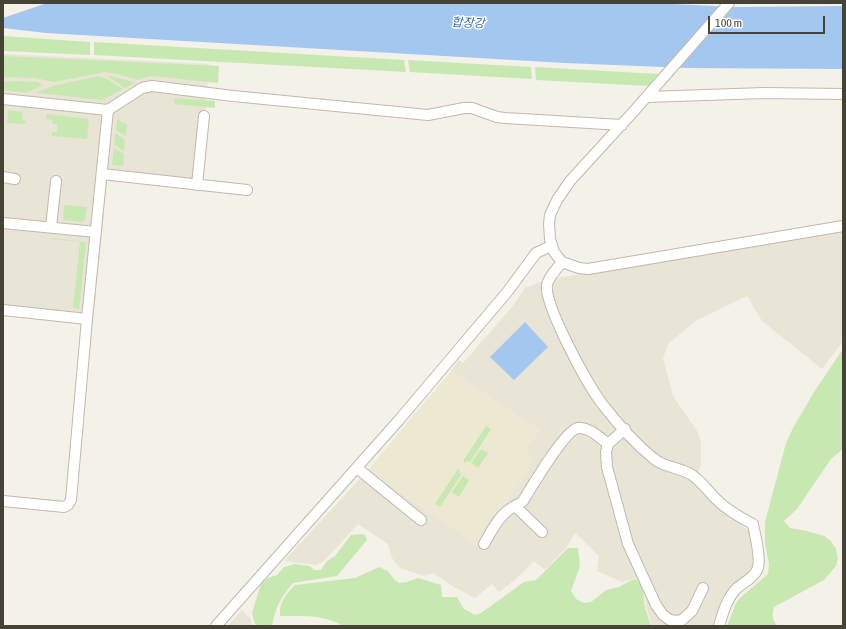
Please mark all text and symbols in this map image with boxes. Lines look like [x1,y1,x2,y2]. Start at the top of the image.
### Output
scale bar [710,8,827,34]
water label: 합장강 [451,15,485,31]
text: 100 m [715,16,742,30]

